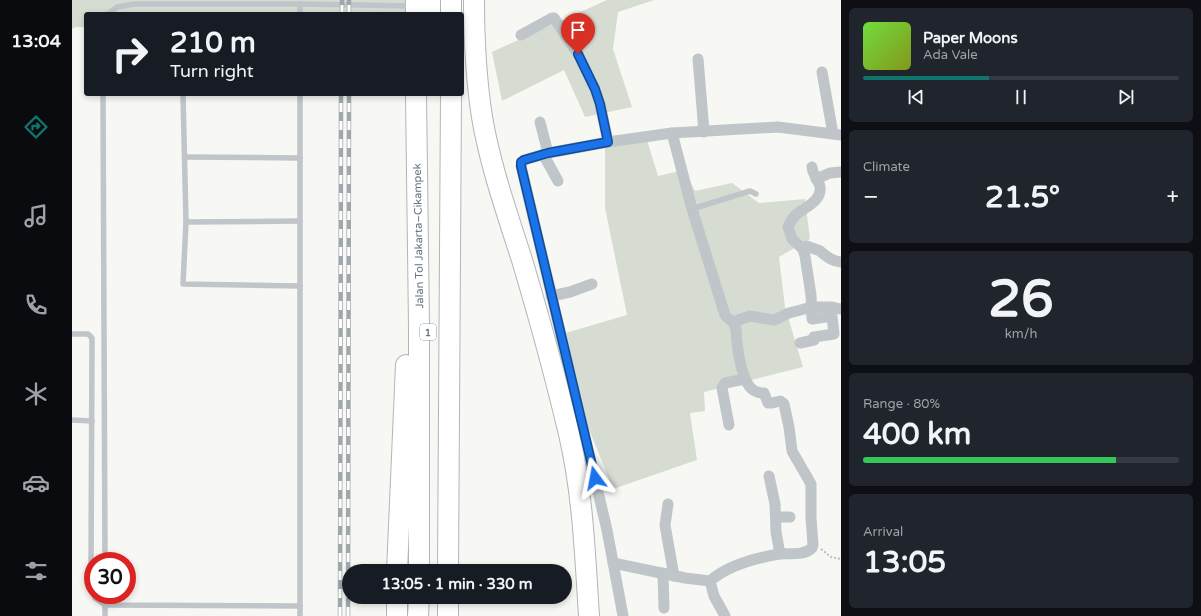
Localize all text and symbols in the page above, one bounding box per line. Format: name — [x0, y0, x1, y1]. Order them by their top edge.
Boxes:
pin — [561, 13, 595, 54]
icon: arrive — [567, 19, 589, 41]
text: 210 m — [170, 26, 256, 60]
icon: right — [104, 28, 156, 80]
text: Paper Moons — [923, 29, 1018, 47]
text: 13:04 — [11, 30, 61, 52]
text: Ada Vale — [923, 47, 978, 63]
text: Turn right — [170, 60, 254, 82]
icon: previous — [905, 86, 927, 108]
icon: pause — [1010, 86, 1032, 108]
icon: next — [1115, 86, 1137, 108]
icon: directions — [22, 113, 50, 141]
text: Climate — [863, 159, 910, 175]
street label: Jalan Tol Jakarta–Cikampek — [411, 163, 426, 309]
text: 21.5° — [985, 179, 1060, 216]
text: − — [863, 184, 879, 210]
text: + — [1167, 184, 1179, 210]
icon: music — [22, 202, 50, 230]
text: 26 — [988, 268, 1054, 331]
icon: phone — [22, 291, 50, 319]
road number: 1 — [420, 324, 436, 340]
text: km/h — [1005, 326, 1037, 342]
icon: climate — [22, 380, 50, 408]
text: Range · 80% — [863, 396, 940, 412]
text: 400 km — [863, 416, 971, 453]
position arrow — [574, 457, 616, 499]
icon: car — [22, 469, 50, 497]
text: Arrival — [863, 524, 903, 540]
text: 13:05 — [863, 544, 946, 581]
speed limit sign: 30 — [84, 552, 136, 604]
icon: filters — [22, 557, 50, 585]
text: 13:05 · 1 min · 330 m — [382, 575, 532, 593]

